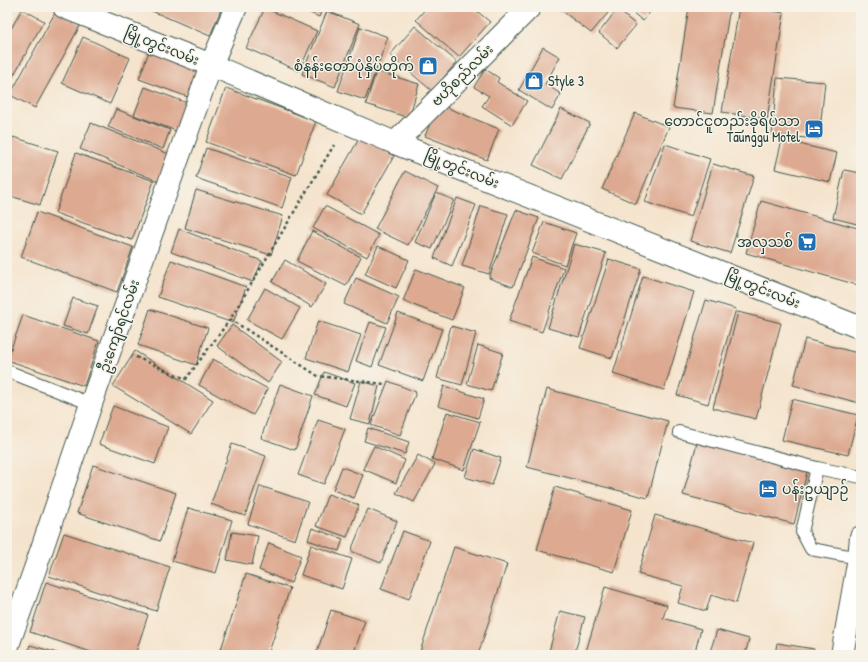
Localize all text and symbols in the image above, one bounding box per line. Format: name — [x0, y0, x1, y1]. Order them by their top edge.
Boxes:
street label: မြို့တွင်းလမ်း — [121, 22, 202, 72]
street label: ဗဟိုစည်လမ်း — [427, 40, 499, 112]
shop icon: စံနန်းတော်ပုံနှိပ်တိုက် — [417, 55, 439, 77]
place label: စံနန်းတော်ပုံနှိပ်တိုက် — [294, 56, 414, 78]
shop icon: Style 3 — [523, 70, 545, 92]
place label: Style 3 — [548, 71, 584, 91]
place label: တောင်ငူတည်းခိုရိပ်သာ Taunggu Motel — [664, 111, 800, 147]
hotel icon: တောင်ငူတည်းခိုရိပ်သာ Taunggu Motel — [803, 118, 825, 140]
street label: မြို့တွင်းလမ်း — [421, 145, 502, 195]
supermarket icon: အလှသစ် — [796, 231, 818, 253]
place label: အလှသစ် — [737, 232, 793, 254]
street label: မြို့တွင်းလမ်း — [722, 265, 803, 315]
street label: ဦးကျော်ရင်လမ်း — [94, 277, 146, 376]
hotel icon: ပန်းဥယျာဉ် — [757, 478, 779, 500]
place label: ပန်းဥယျာဉ် — [782, 479, 849, 501]

